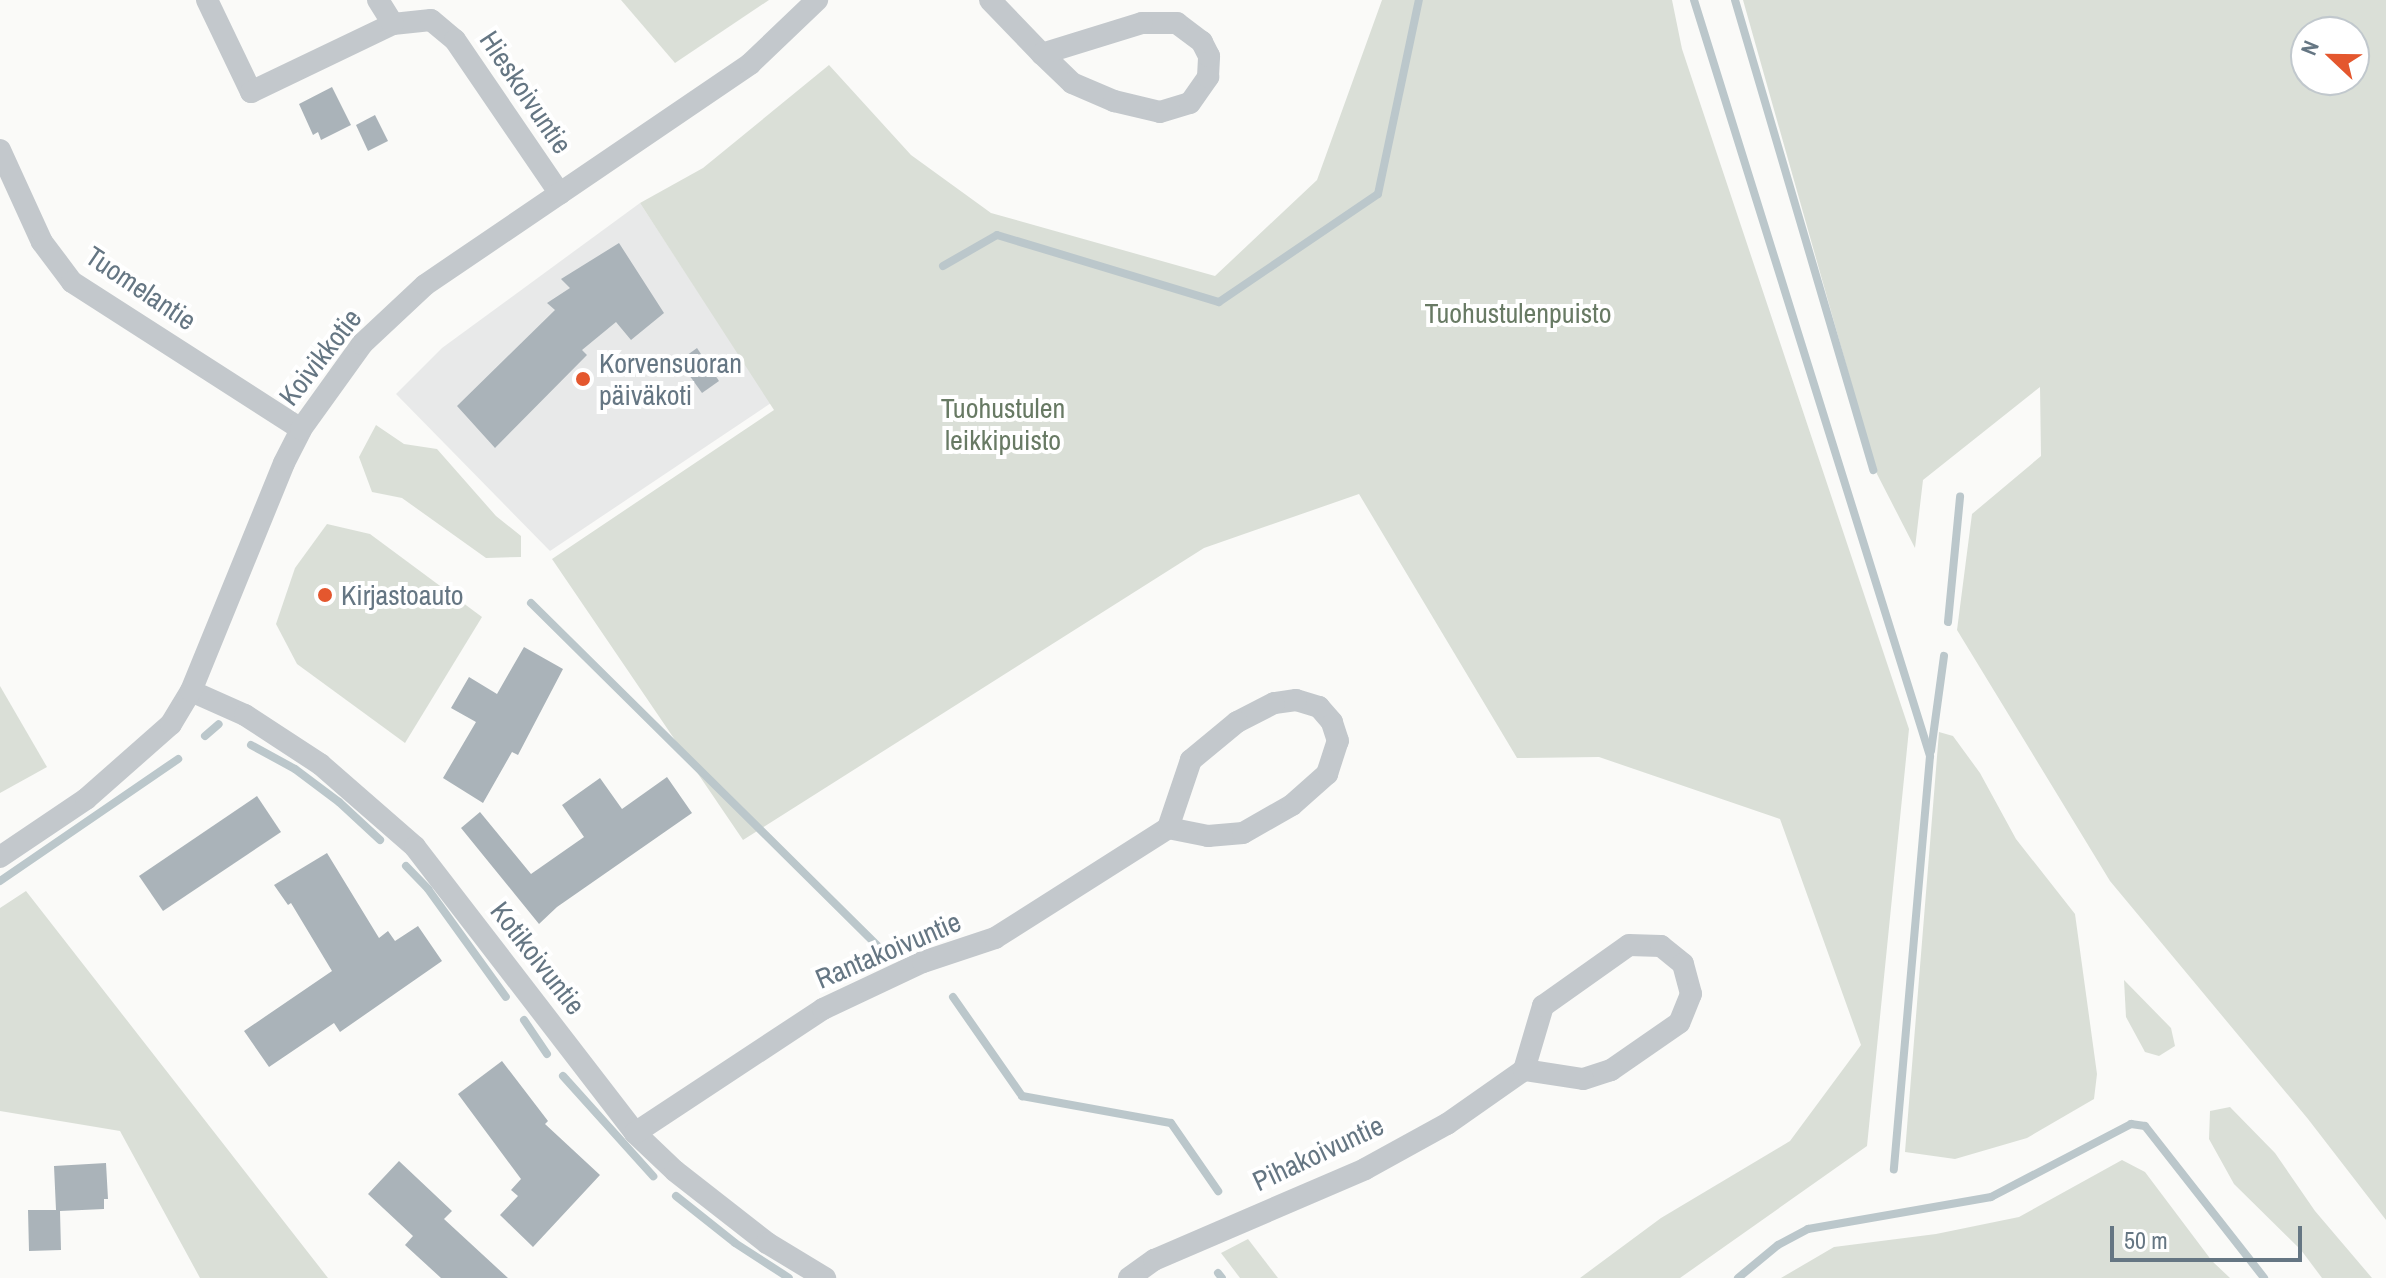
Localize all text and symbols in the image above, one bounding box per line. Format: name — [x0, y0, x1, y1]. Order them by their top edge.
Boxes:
north arrow — [2290, 16, 2370, 96]
street label: Hieskoivuntie — [473, 24, 579, 160]
text: N — [2293, 36, 2326, 59]
street label: Tuomelantie — [80, 239, 202, 337]
park label: Tuohustulenpuisto — [1425, 296, 1611, 330]
street label: Koivikkotie — [272, 302, 368, 412]
place label: Korvensuoran päiväkoti — [599, 346, 742, 412]
marker: Korvensuoran päiväkoti — [574, 370, 592, 388]
park label: Tuohustulen leikkipuisto — [941, 391, 1065, 457]
place label: Kirjastoauto — [341, 578, 464, 612]
marker: Kirjastoauto — [316, 586, 334, 604]
street label: Kotikoivuntie — [484, 895, 592, 1021]
street label: Rantakoivuntie — [810, 904, 966, 996]
street label: Pihakoivuntie — [1247, 1108, 1389, 1198]
scale bar — [2114, 1210, 2306, 1260]
text: 50 m — [2124, 1224, 2168, 1256]

